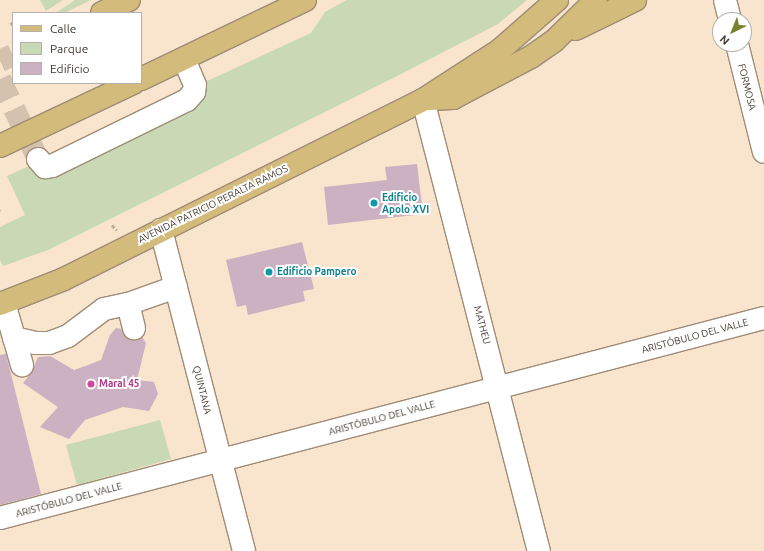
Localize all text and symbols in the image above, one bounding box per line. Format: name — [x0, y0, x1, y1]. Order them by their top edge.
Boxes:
legend — [12, 12, 142, 84]
north arrow — [712, 12, 752, 52]
text: Calle — [50, 22, 76, 35]
text: N — [717, 33, 732, 47]
text: Parque — [50, 42, 88, 55]
text: Edificio — [50, 62, 90, 75]
street label: FORMOSA — [735, 63, 759, 111]
street label: AVENIDA PATRICIO PERALTA RAMOS — [136, 162, 290, 246]
place label: Edificio Apolo XVI — [382, 191, 429, 214]
marker: Edificio Apolo XVI — [369, 198, 379, 208]
place label: Edificio Pampero — [277, 266, 357, 278]
marker: Edificio Pampero — [264, 267, 274, 277]
street label: MATHEU — [471, 304, 493, 346]
street label: ARISTÓBULO DEL VALLE — [640, 316, 750, 356]
street label: QUINTANA — [190, 365, 214, 415]
place label: Maral 45 — [99, 378, 139, 390]
marker: Maral 45 — [86, 379, 96, 389]
street label: ARISTÓBULO DEL VALLE — [327, 398, 437, 438]
street label: ARISTÓBULO DEL VALLE — [14, 480, 124, 520]

